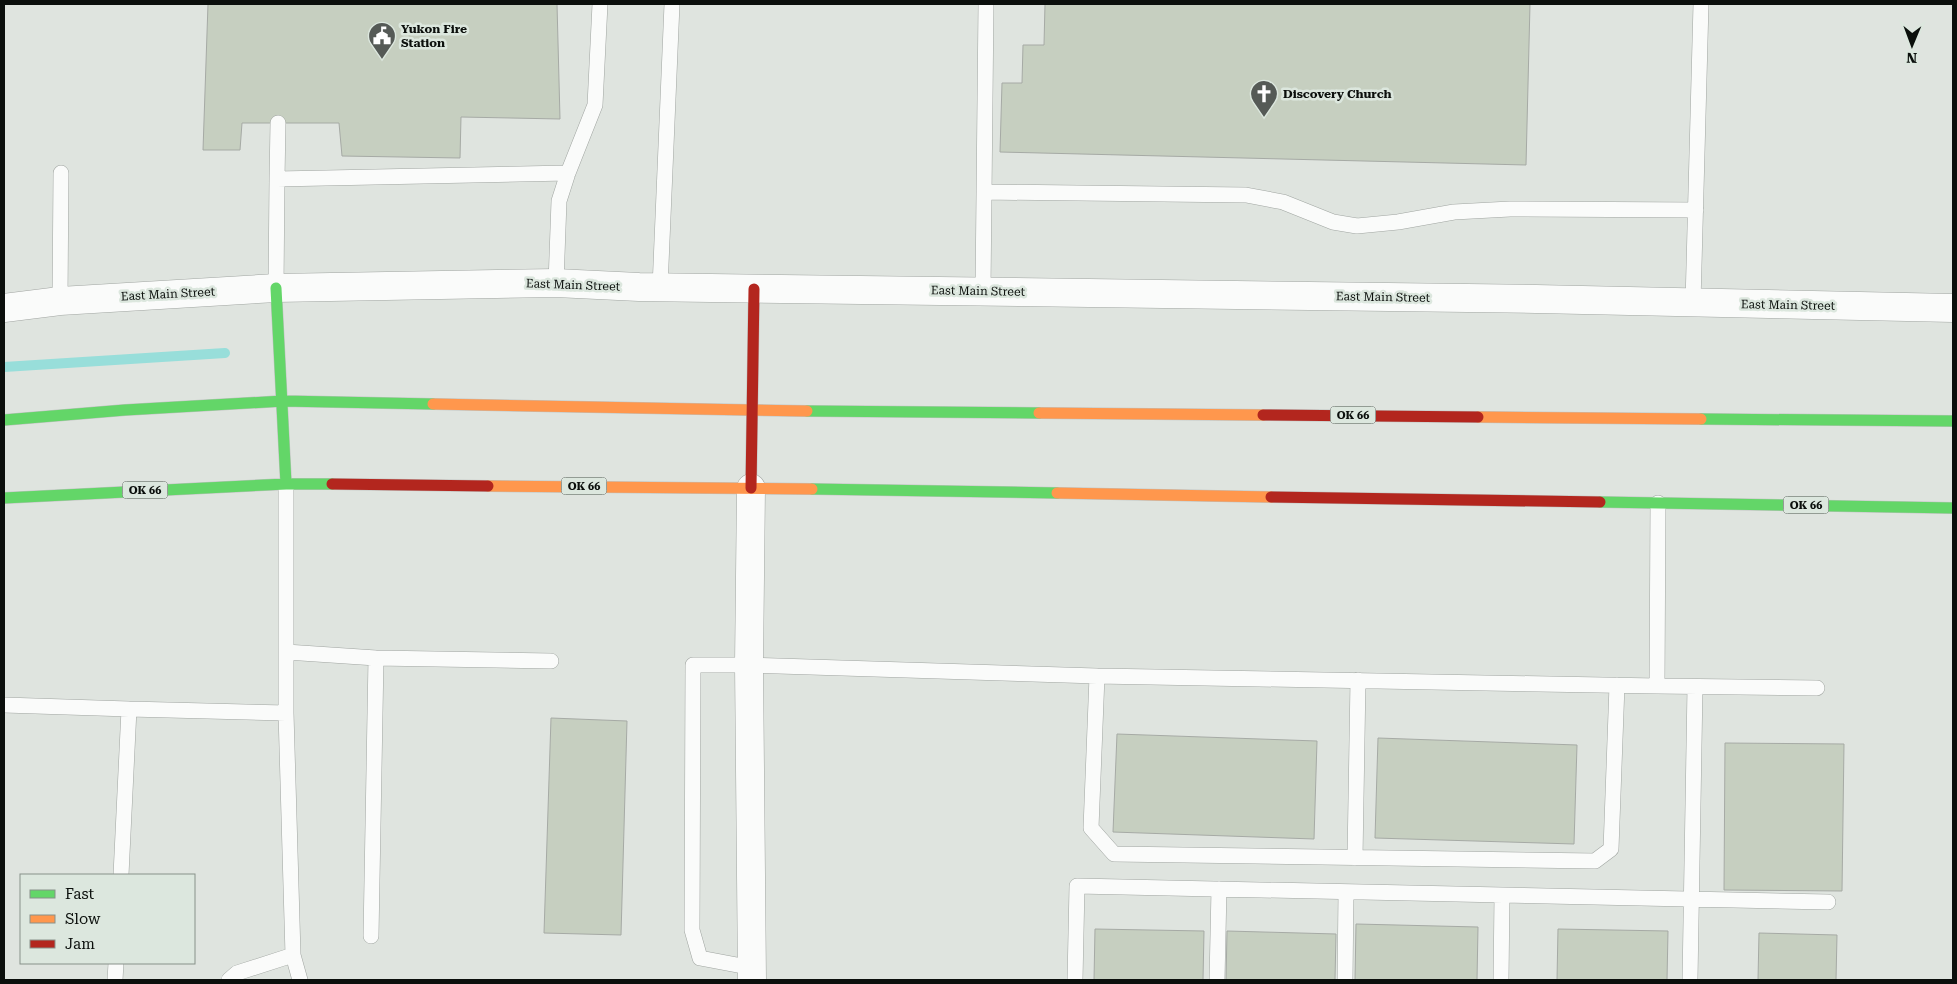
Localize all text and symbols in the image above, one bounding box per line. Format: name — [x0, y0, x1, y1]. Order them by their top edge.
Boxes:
north arrow — [1887, 20, 1937, 70]
public building icon: Yukon Fire Station — [367, 21, 397, 60]
place label: Yukon Fire Station — [401, 22, 467, 50]
text: N — [1906, 50, 1917, 66]
church icon: Discovery Church — [1249, 79, 1279, 118]
place label: Discovery Church — [1283, 87, 1392, 101]
street label: East Main Street — [526, 276, 621, 294]
street label: East Main Street — [931, 283, 1026, 299]
street label: East Main Street — [121, 285, 216, 303]
street label: East Main Street — [1336, 289, 1431, 305]
street label: East Main Street — [1741, 297, 1836, 313]
road number: OK 66 — [1330, 406, 1376, 424]
road number: OK 66 — [562, 478, 606, 494]
road number: OK 66 — [122, 482, 168, 498]
road number: OK 66 — [1784, 496, 1828, 514]
legend — [20, 874, 195, 964]
text: Fast — [65, 885, 95, 903]
text: Slow — [65, 910, 101, 928]
text: Jam — [65, 935, 95, 953]

